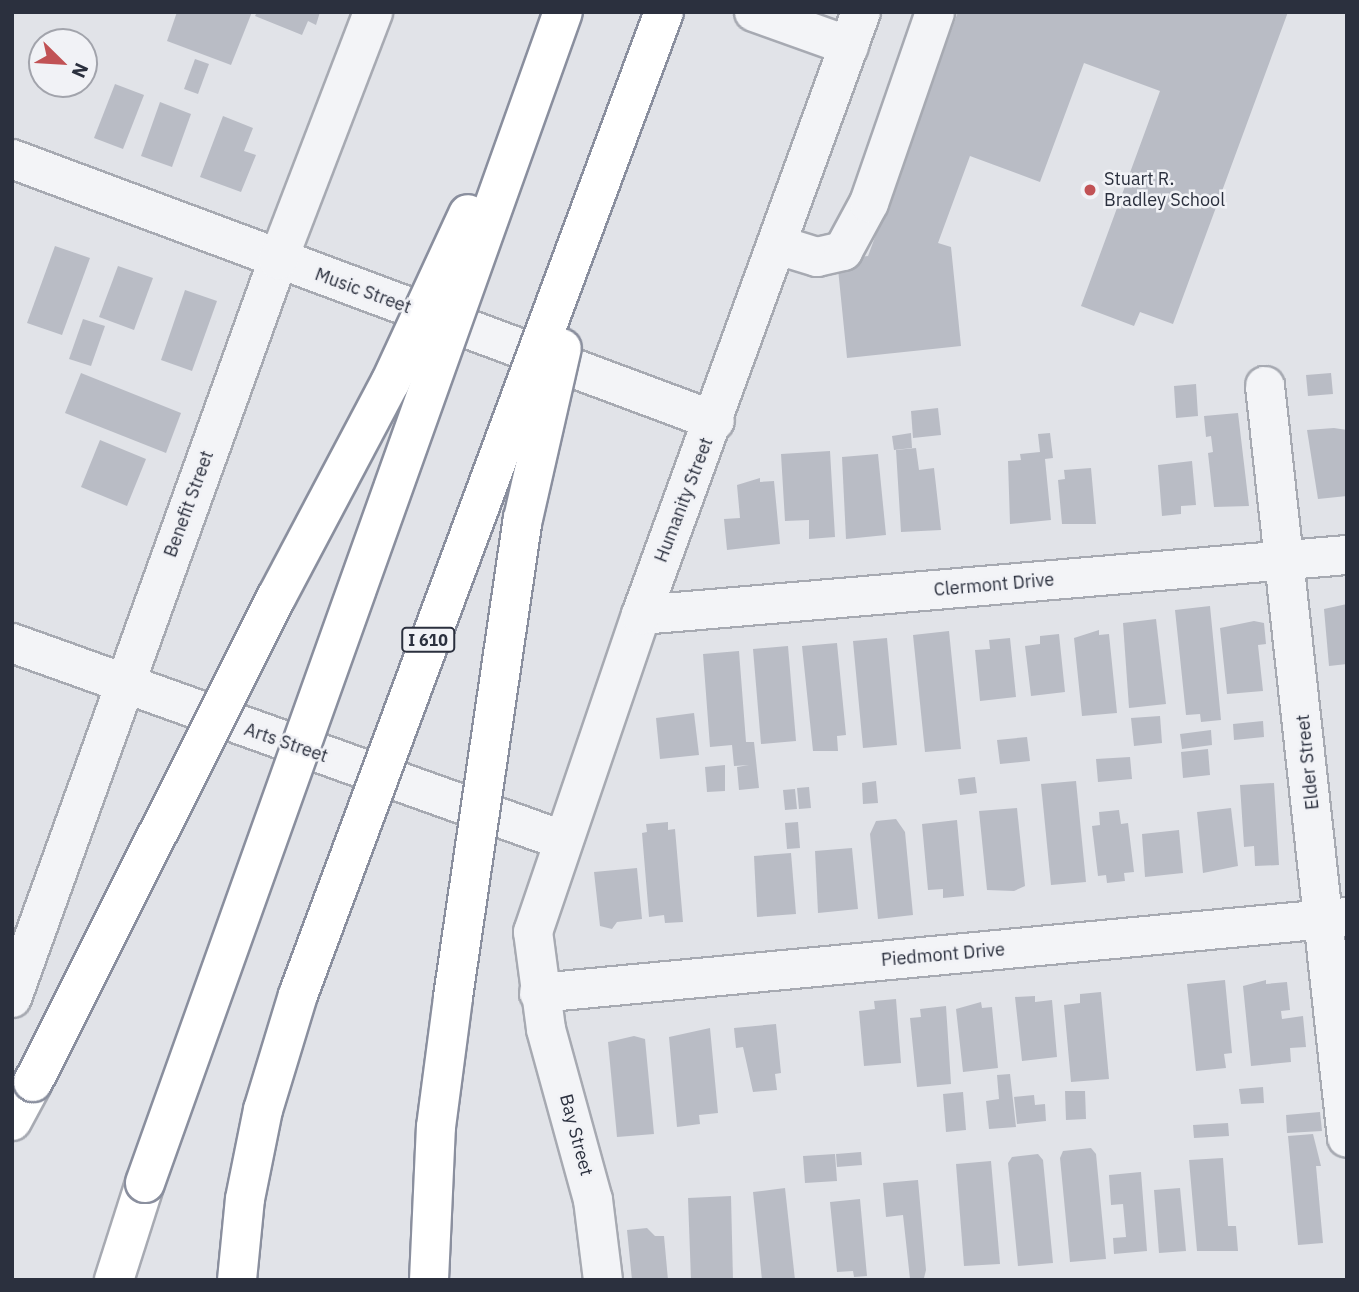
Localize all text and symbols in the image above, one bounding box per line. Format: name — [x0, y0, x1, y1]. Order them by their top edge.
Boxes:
north arrow — [28, 28, 98, 98]
text: N — [67, 60, 94, 82]
place label: Stuart R. Bradley School — [1104, 169, 1225, 212]
marker: Stuart R. Bradley School — [1082, 182, 1098, 198]
street label: Music Street — [312, 264, 414, 318]
street label: Humanity Street — [650, 435, 718, 565]
street label: Benefit Street — [160, 448, 218, 560]
street label: Clermont Drive — [933, 569, 1055, 601]
road number: I 610 — [400, 628, 456, 652]
street label: Elder Street — [1292, 713, 1324, 811]
street label: Arts Street — [241, 719, 331, 767]
street label: Piedmont Drive — [880, 939, 1006, 971]
street label: Bay Street — [555, 1092, 597, 1178]

